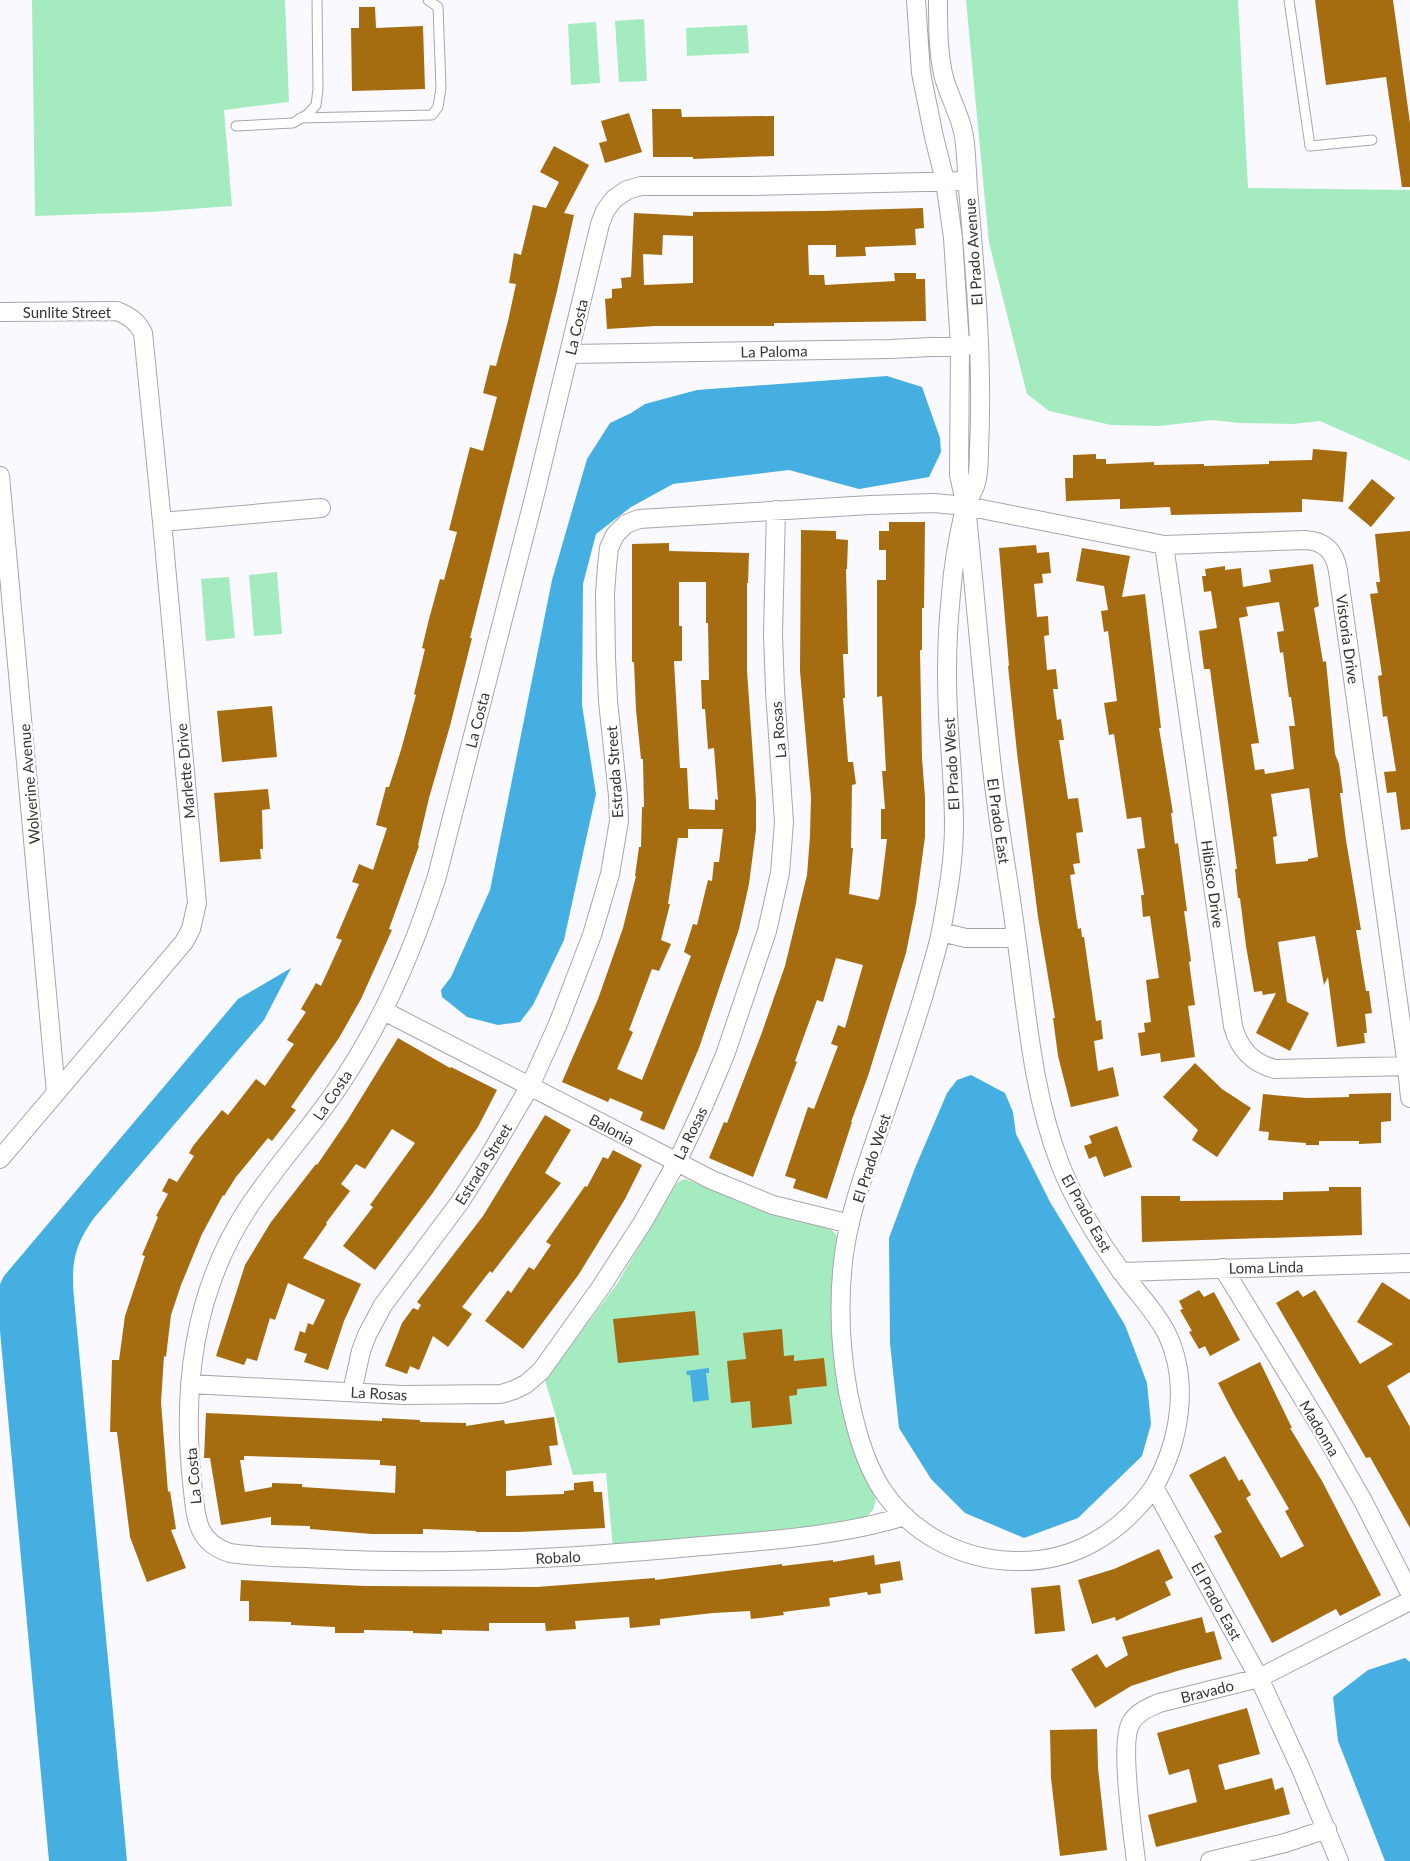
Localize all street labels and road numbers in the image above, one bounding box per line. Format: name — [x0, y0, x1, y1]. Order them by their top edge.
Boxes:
street label: El Prado Avenue — [960, 198, 986, 306]
street label: La Costa — [561, 297, 591, 357]
street label: Sunlite Street — [23, 303, 112, 321]
street label: La Paloma — [740, 341, 808, 361]
street label: Vistoria Drive — [1333, 593, 1363, 685]
street label: La Costa — [461, 690, 493, 750]
street label: La Rosas — [767, 701, 789, 759]
street label: El Prado West — [940, 717, 962, 811]
street label: Marlette Drive — [172, 722, 198, 819]
street label: Wolverine Avenue — [15, 723, 43, 845]
street label: Estrada Street — [602, 725, 626, 819]
street label: El Prado East — [984, 777, 1014, 866]
street label: Hibisco Drive — [1198, 839, 1228, 929]
street label: La Costa — [309, 1066, 355, 1124]
street label: La Rosas — [669, 1104, 711, 1162]
street label: Balonia — [586, 1110, 638, 1148]
street label: El Prado West — [848, 1111, 894, 1205]
street label: Estrada Street — [451, 1120, 515, 1208]
street label: El Prado East — [1058, 1171, 1116, 1256]
street label: Loma Linda — [1228, 1257, 1304, 1277]
street label: La Rosas — [350, 1383, 408, 1403]
street label: Madonna — [1296, 1397, 1344, 1459]
street label: La Costa — [182, 1447, 204, 1505]
street label: Robalo — [535, 1547, 581, 1567]
street label: El Prado East — [1188, 1559, 1246, 1644]
street label: Bravado — [1179, 1676, 1235, 1706]

